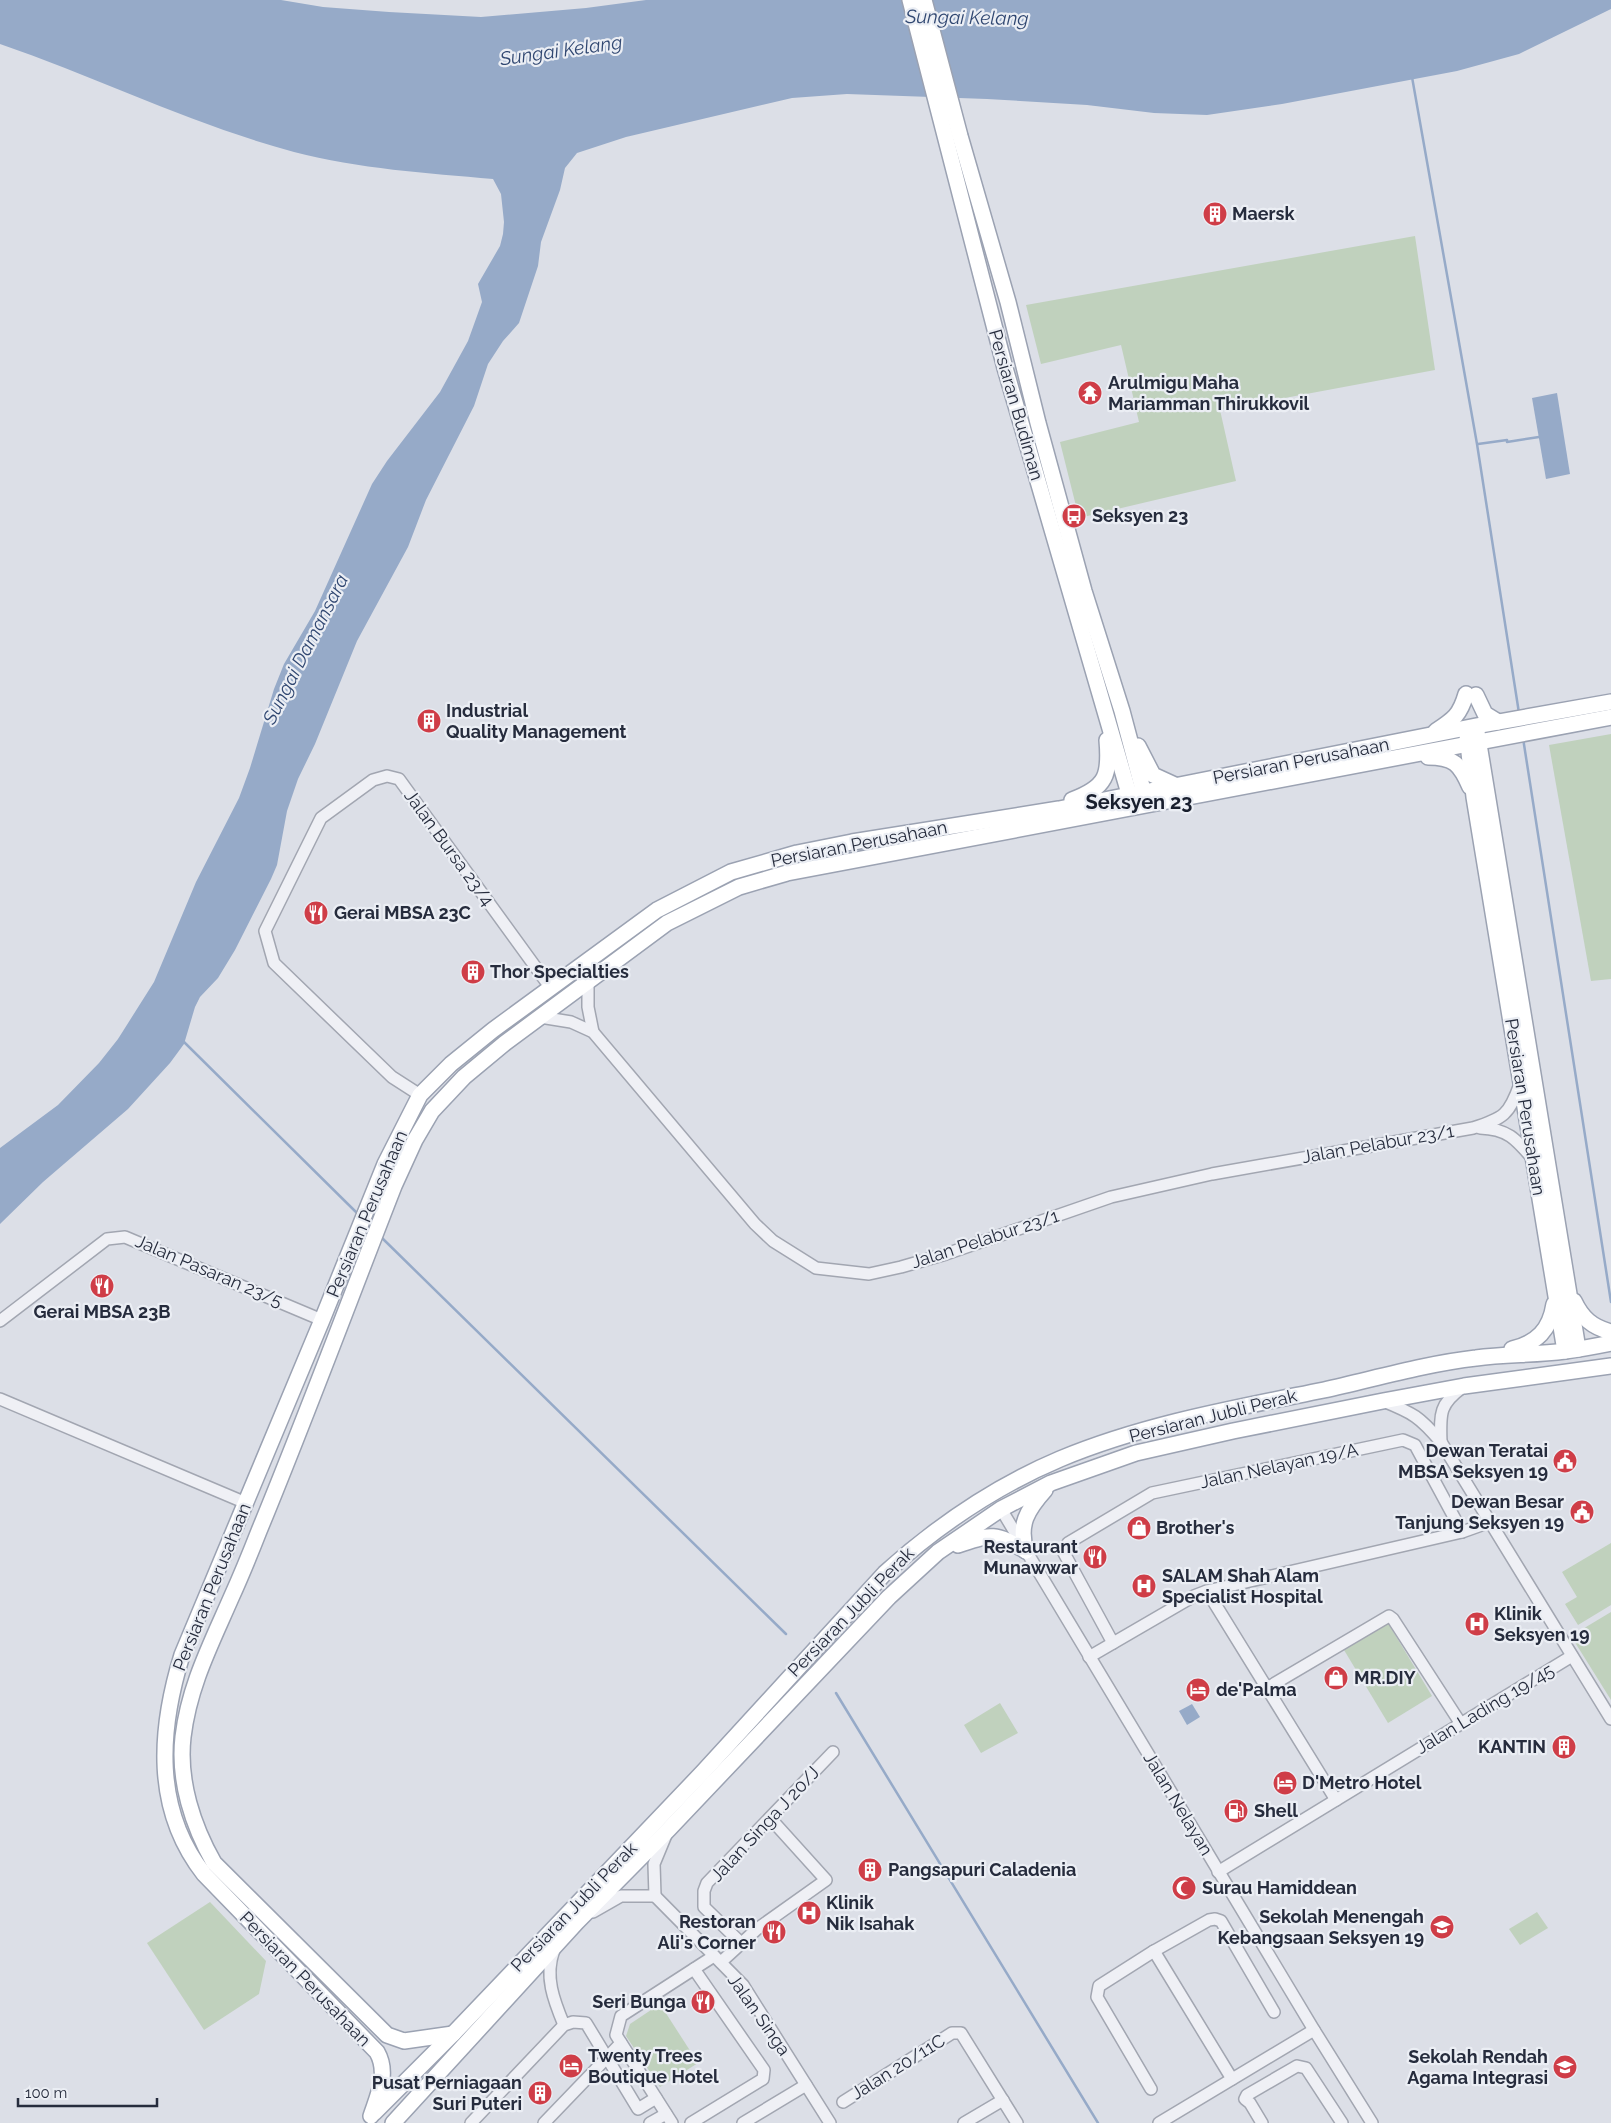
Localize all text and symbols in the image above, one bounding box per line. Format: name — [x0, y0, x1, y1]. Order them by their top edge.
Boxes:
water label: Sungai Kelang — [904, 5, 1029, 29]
water label: Sungai Kelang — [497, 31, 624, 70]
building icon: Maersk — [1202, 201, 1228, 227]
place label: Maersk — [1232, 203, 1295, 224]
street label: Persiaran Budiman — [985, 327, 1048, 483]
place label: Arulmigu Maha Mariamman Thirukkovil — [1108, 372, 1310, 414]
temple icon: Arulmigu Maha Mariamman Thirukkovil — [1077, 380, 1103, 406]
bus stop icon: Seksyen 23 — [1061, 503, 1087, 529]
place label: Seksyen 23 — [1092, 505, 1188, 526]
water label: Sungai Damansara — [257, 571, 352, 728]
place label: Industrial Quality Management — [446, 700, 627, 742]
building icon: Industrial Quality Management — [416, 708, 442, 734]
street label: Persiaran Perusahaan — [1211, 733, 1391, 788]
street label: Jalan Bursa 23/4 — [400, 786, 499, 910]
district label: Seksyen 23 — [1086, 790, 1192, 814]
street label: Persiaran Perusahaan — [769, 816, 949, 871]
restaurant icon: Gerai MBSA 23C — [303, 900, 329, 926]
place label: Gerai MBSA 23C — [334, 902, 471, 923]
building icon: Thor Specialties — [460, 959, 486, 985]
place label: Thor Specialties — [490, 961, 629, 982]
street label: Persiaran Perusahaan — [1501, 1017, 1550, 1197]
street label: Jalan Pelabur 23/1 — [1300, 1120, 1456, 1167]
street label: Persiaran Perusahaan — [322, 1127, 411, 1300]
street label: Jalan Pelabur 23/1 — [908, 1205, 1062, 1272]
street label: Jalan Pasaran 23/5 — [133, 1230, 286, 1311]
restaurant icon: Gerai MBSA 23B — [89, 1273, 115, 1299]
place label: Gerai MBSA 23B — [34, 1301, 170, 1322]
street label: Persiaran Jubli Perak — [1127, 1384, 1299, 1447]
street label: Jalan Nelayan 19/A — [1198, 1438, 1360, 1493]
place label: Dewan Teratai MBSA Seksyen 19 — [1398, 1440, 1548, 1482]
public building icon: Dewan Teratai MBSA Seksyen 19 — [1552, 1448, 1578, 1474]
place label: Dewan Besar Tanjung Seksyen 19 — [1395, 1491, 1564, 1533]
public building icon: Dewan Besar Tanjung Seksyen 19 — [1569, 1499, 1595, 1525]
street label: Persiaran Perusahaan — [168, 1500, 255, 1674]
shop icon: Brother's — [1126, 1515, 1152, 1541]
place label: Brother's — [1156, 1517, 1234, 1538]
place label: Restaurant Munawwar — [983, 1536, 1078, 1578]
street label: Persiaran Jubli Perak — [783, 1542, 918, 1681]
restaurant icon: Restaurant Munawwar — [1082, 1544, 1108, 1570]
place label: SALAM Shah Alam Specialist Hospital — [1162, 1565, 1323, 1607]
hospital icon: SALAM Shah Alam Specialist Hospital — [1131, 1573, 1157, 1599]
place label: Klinik Seksyen 19 — [1494, 1603, 1590, 1645]
hospital icon: Klinik Seksyen 19 — [1464, 1611, 1490, 1637]
street label: Jalan Lading 19/45 — [1412, 1659, 1558, 1758]
shop icon: MR.DIY — [1323, 1665, 1349, 1691]
place label: MR.DIY — [1354, 1667, 1416, 1688]
hotel icon: de'Palma — [1185, 1677, 1211, 1703]
place label: de'Palma — [1216, 1679, 1297, 1700]
building icon: KANTIN — [1551, 1734, 1577, 1760]
place label: KANTIN — [1478, 1736, 1546, 1757]
street label: Jalan Nelayan — [1139, 1748, 1217, 1859]
street label: Jalan Singa J 20/J — [706, 1762, 823, 1886]
hotel icon: D'Metro Hotel — [1272, 1770, 1298, 1796]
place label: D'Metro Hotel — [1302, 1772, 1422, 1793]
fuel station icon: Shell — [1223, 1798, 1249, 1824]
place label: Shell — [1254, 1800, 1298, 1821]
street label: Persiaran Jubli Perak — [506, 1837, 641, 1976]
building icon: Pangsapuri Caladenia — [857, 1857, 883, 1883]
place label: Pangsapuri Caladenia — [888, 1859, 1076, 1880]
mosque icon: Surau Hamiddean — [1171, 1875, 1197, 1901]
place label: Surau Hamiddean — [1202, 1877, 1357, 1898]
place label: Klinik Nik Isahak — [826, 1892, 915, 1934]
hospital icon: Klinik Nik Isahak — [796, 1900, 822, 1926]
place label: Sekolah Menengah Kebangsaan Seksyen 19 — [1218, 1906, 1424, 1948]
street label: Persiaran Perusahaan — [236, 1907, 375, 2050]
place label: Restoran Ali's Corner — [658, 1911, 756, 1953]
school or university icon: Sekolah Menengah Kebangsaan Seksyen 19 — [1429, 1914, 1455, 1940]
restaurant icon: Restoran Ali's Corner — [761, 1919, 787, 1945]
street label: Jalan Singa — [724, 1970, 795, 2059]
restaurant icon: Seri Bunga — [690, 1989, 716, 2015]
place label: Seri Bunga — [592, 1991, 686, 2012]
street label: Jalan 20/11C — [847, 2029, 949, 2104]
place label: Twenty Trees Boutique Hotel — [588, 2045, 719, 2087]
place label: Sekolah Rendah Agama Integrasi — [1407, 2046, 1548, 2088]
hotel icon: Twenty Trees Boutique Hotel — [558, 2053, 584, 2079]
school or university icon: Sekolah Rendah Agama Integrasi — [1552, 2054, 1578, 2080]
place label: Pusat Perniagaan Suri Puteri — [372, 2072, 522, 2114]
scale bar — [18, 2076, 156, 2108]
building icon: Pusat Perniagaan Suri Puteri — [527, 2080, 553, 2106]
text: 100 m — [25, 2084, 67, 2102]

